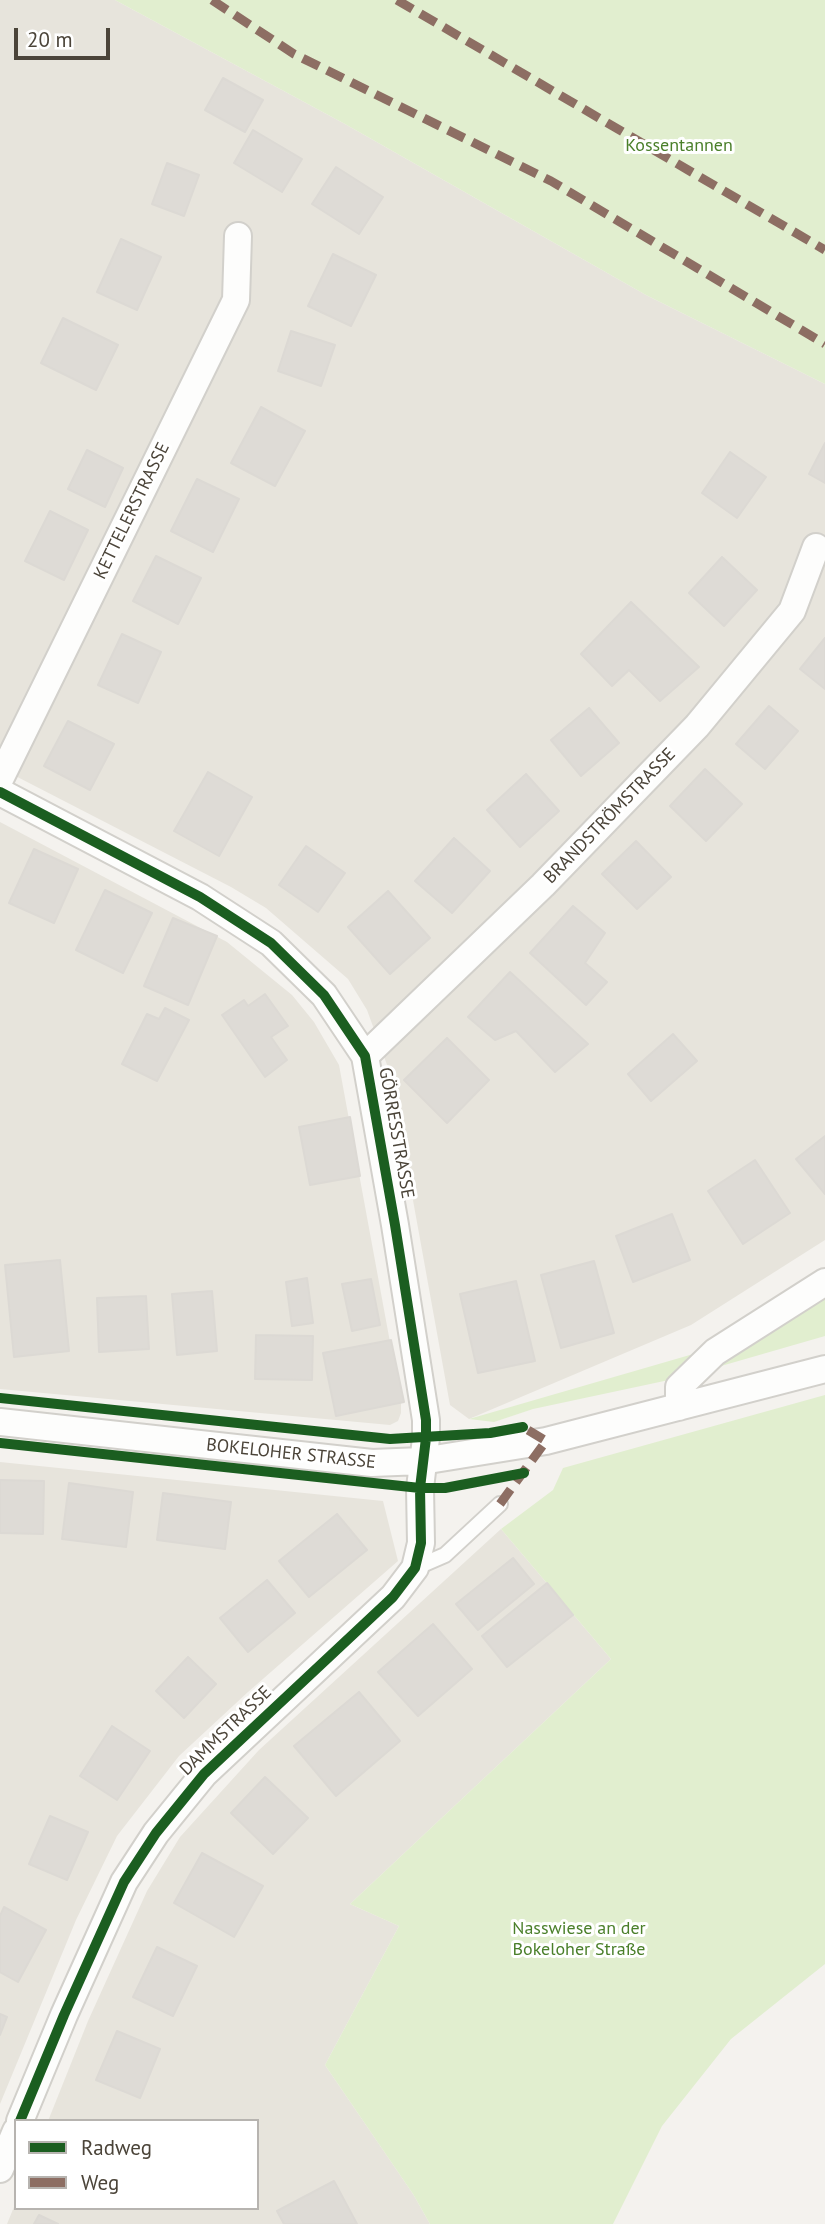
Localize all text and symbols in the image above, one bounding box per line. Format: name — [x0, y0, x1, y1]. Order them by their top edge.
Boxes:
scale bar — [18, 14, 114, 58]
text: 20 m — [27, 26, 73, 53]
park label: Kossentannen — [625, 135, 733, 157]
street label: KETTELERSTRASSE — [90, 439, 174, 583]
street label: BRANDSTRÖMSTRASSE — [540, 744, 680, 888]
street label: GÖRRESSTRASSE — [374, 1066, 418, 1200]
street label: BOKELOHER STRASSE — [205, 1434, 377, 1474]
street label: DAMMSTRASSE — [176, 1682, 276, 1780]
park label: Nasswiese an der Bokeloher Straße — [512, 1918, 646, 1960]
legend — [14, 2119, 259, 2210]
text: Radweg — [81, 2134, 152, 2161]
text: Weg — [81, 2169, 119, 2196]

